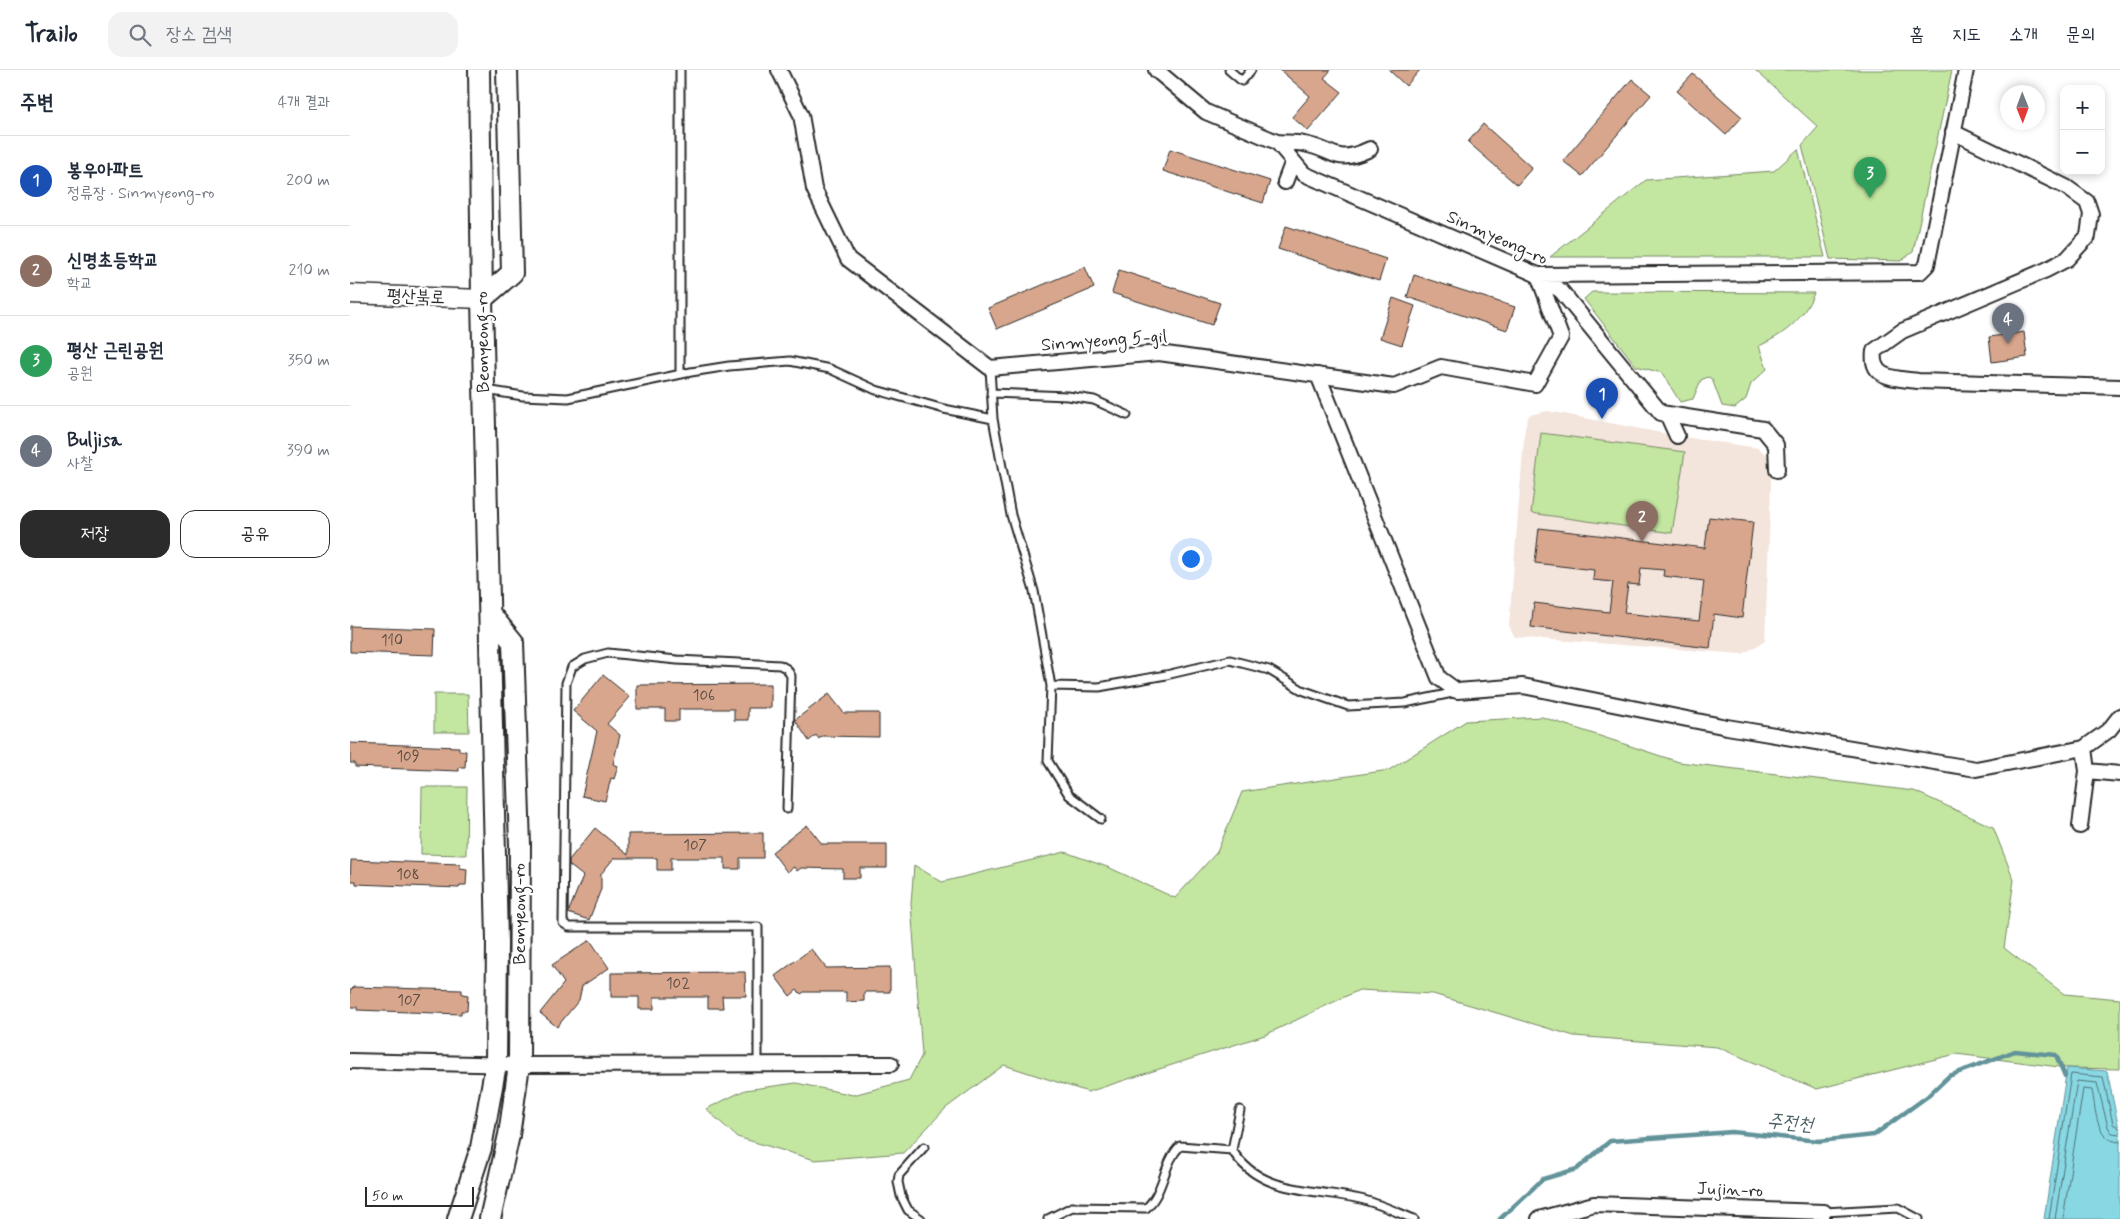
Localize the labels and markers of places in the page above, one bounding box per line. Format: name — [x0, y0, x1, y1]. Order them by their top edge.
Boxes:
pin: 3 — [1854, 157, 1886, 198]
pin: 4 — [1992, 303, 2024, 344]
pin: 1 — [1586, 378, 1618, 419]
pin: 2 — [1626, 501, 1658, 542]

